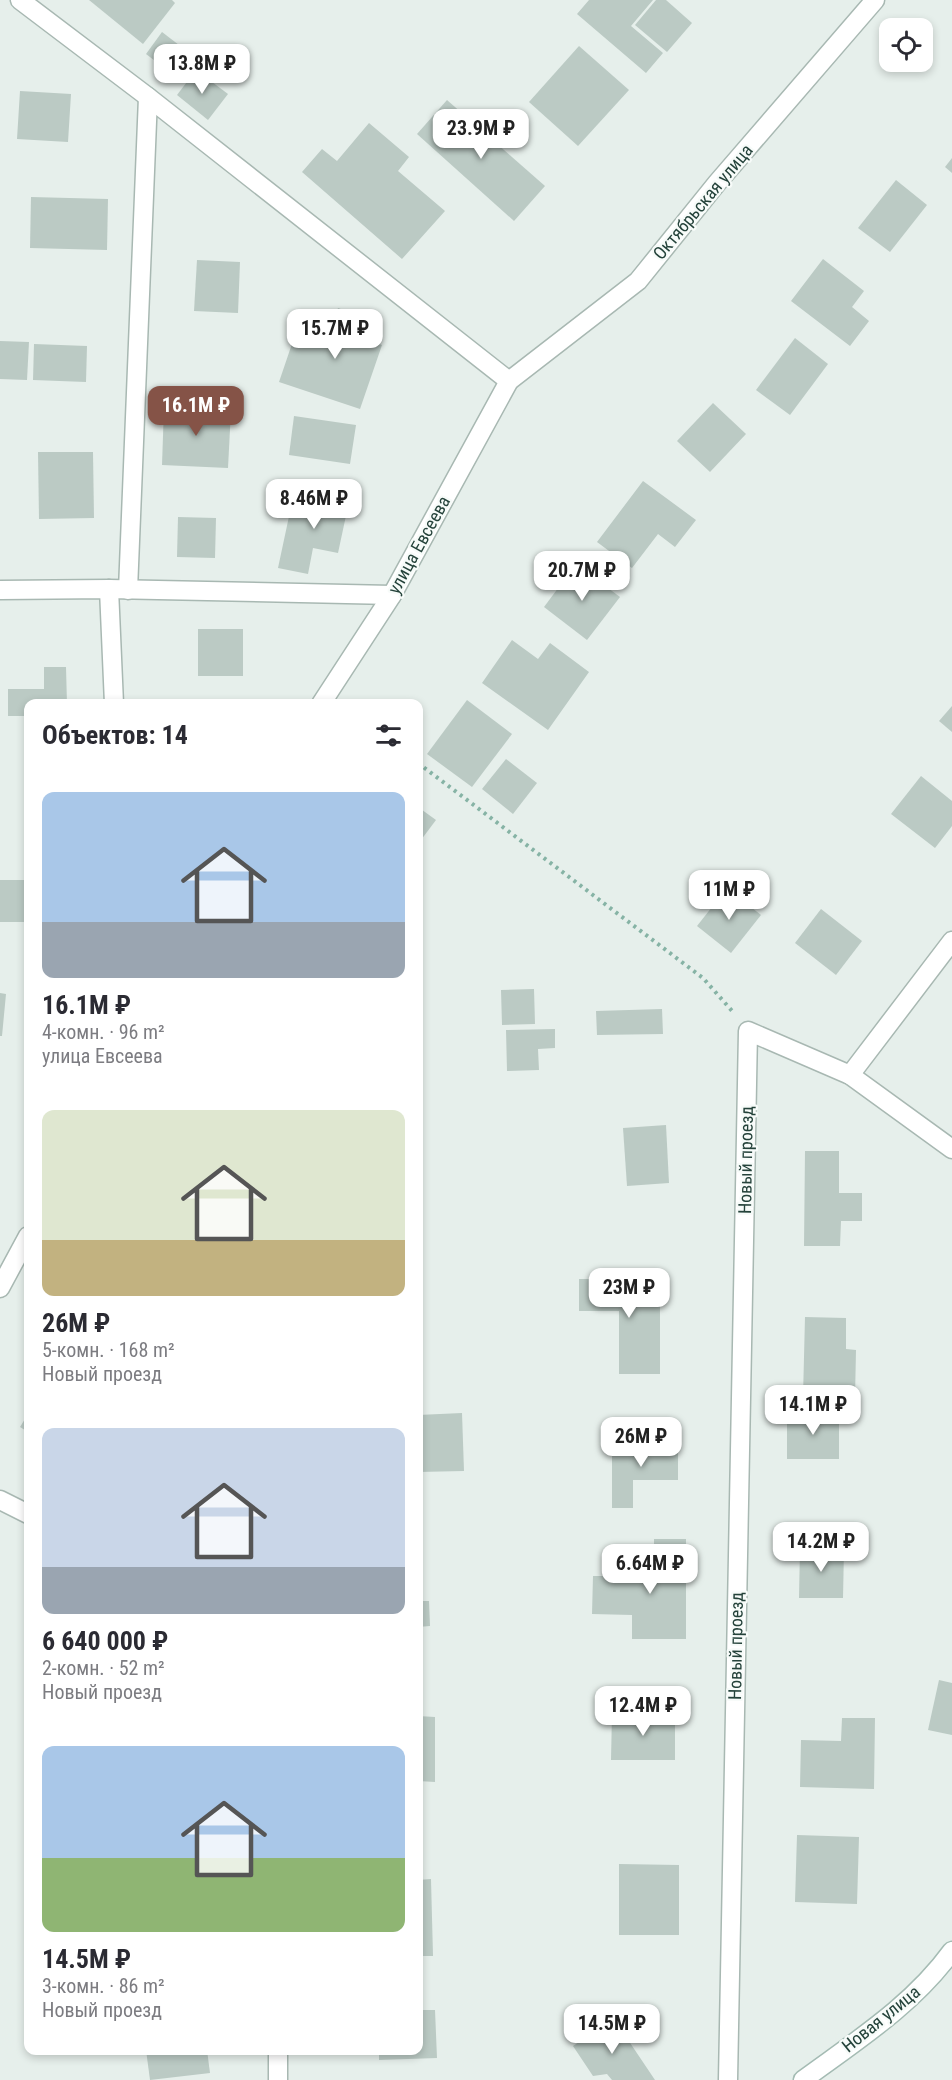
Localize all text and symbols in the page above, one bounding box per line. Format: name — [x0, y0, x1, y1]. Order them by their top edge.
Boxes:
map controls — [879, 18, 933, 72]
button: locate — [879, 18, 933, 72]
pin: 13.8M ₽ — [147, 44, 257, 95]
text: 13.8M ₽ — [168, 51, 236, 75]
pin: 23.9M ₽ — [426, 109, 536, 160]
text: 23.9M ₽ — [447, 116, 515, 140]
street label: Октябрьская улица — [648, 140, 757, 264]
pin: 15.7M ₽ — [280, 309, 390, 360]
text: 15.7M ₽ — [301, 316, 369, 340]
pin: 16.1M ₽ — [141, 386, 251, 437]
text: 16.1M ₽ — [162, 393, 230, 417]
pin: 8.46M ₽ — [259, 479, 369, 530]
text: 8.46M ₽ — [280, 486, 348, 510]
street label: улица Евсеева — [383, 492, 454, 597]
pin: 20.7M ₽ — [527, 551, 637, 602]
text: 20.7M ₽ — [548, 558, 616, 582]
icon: filters — [372, 719, 405, 752]
text: Объектов: 14 — [42, 720, 188, 750]
icon: home — [170, 831, 278, 939]
pin: 11M ₽ — [687, 870, 771, 921]
text: 11M ₽ — [703, 877, 755, 901]
text: 16.1M ₽ — [42, 990, 131, 1020]
text: 4-комн. · 96 m² — [42, 1020, 165, 1044]
text: улица Евсеева — [42, 1044, 163, 1068]
street label: Новый проезд — [734, 1105, 757, 1214]
icon: home — [170, 1149, 278, 1257]
pin: 23M ₽ — [587, 1268, 671, 1319]
text: 23M ₽ — [603, 1275, 655, 1299]
text: 26M ₽ — [42, 1308, 110, 1338]
text: 5-комн. · 168 m² — [42, 1338, 175, 1362]
text: Новый проезд — [42, 1362, 162, 1386]
pin: 14.1M ₽ — [758, 1385, 868, 1436]
text: 14.1M ₽ — [779, 1392, 847, 1416]
pin: 26M ₽ — [599, 1417, 683, 1468]
text: 26M ₽ — [615, 1424, 667, 1448]
icon: home — [170, 1467, 278, 1575]
pin: 14.2M ₽ — [766, 1522, 876, 1573]
text: 14.2M ₽ — [787, 1529, 855, 1553]
pin: 6.64M ₽ — [595, 1544, 705, 1595]
text: 6.64M ₽ — [616, 1551, 684, 1575]
street label: Новый проезд — [724, 1591, 747, 1700]
text: 6 640 000 ₽ — [42, 1626, 168, 1656]
text: 2-комн. · 52 m² — [42, 1656, 165, 1680]
text: Новый проезд — [42, 1680, 162, 1704]
pin: 12.4M ₽ — [588, 1686, 698, 1737]
text: 12.4M ₽ — [609, 1693, 677, 1717]
icon: home — [170, 1785, 278, 1893]
text: 14.5M ₽ — [42, 1944, 131, 1974]
text: 3-комн. · 86 m² — [42, 1974, 165, 1998]
street label: Новая улица — [837, 1981, 924, 2056]
text: Новый проезд — [42, 1998, 162, 2022]
pin: 14.5M ₽ — [557, 2004, 667, 2055]
text: 14.5M ₽ — [578, 2011, 646, 2035]

